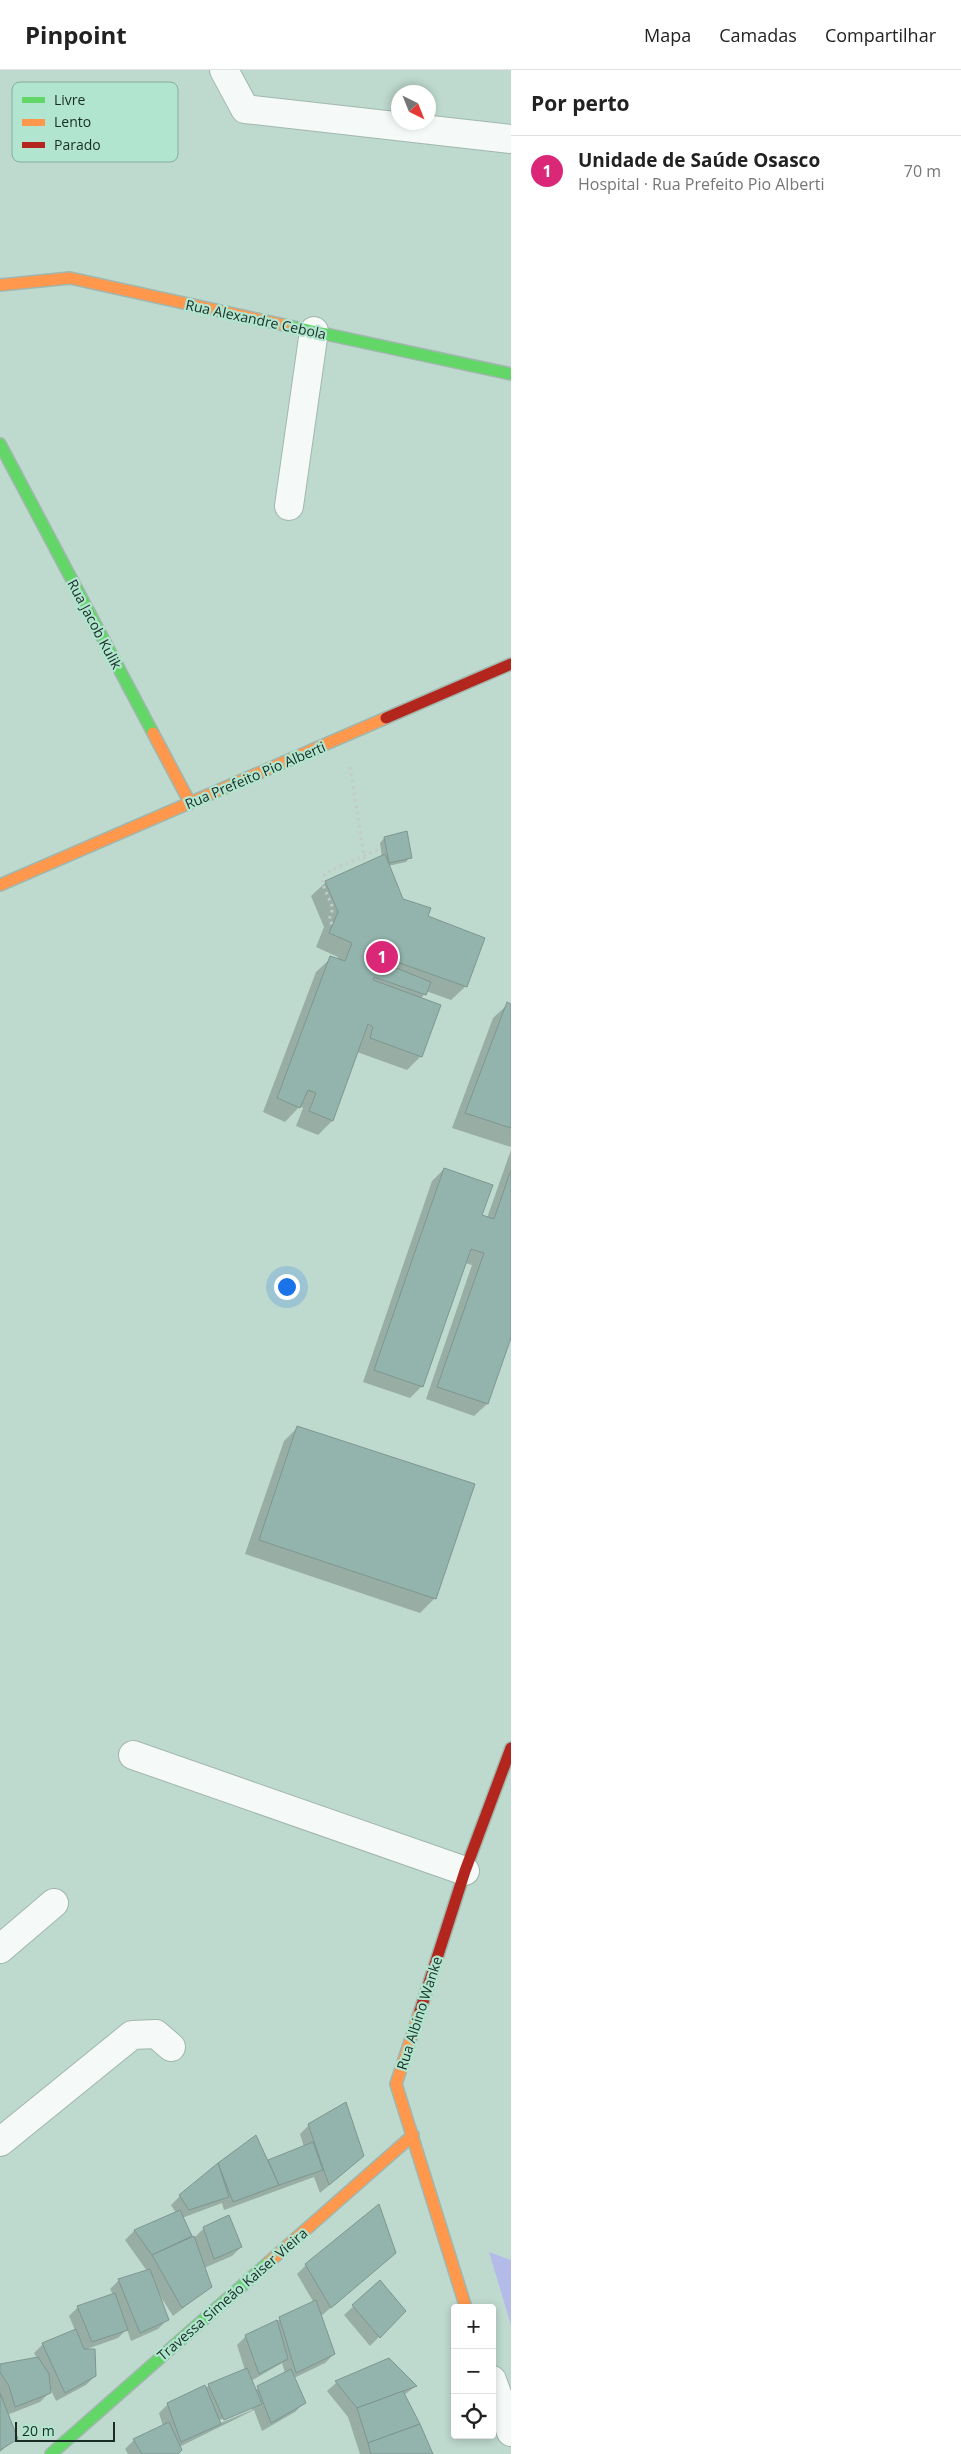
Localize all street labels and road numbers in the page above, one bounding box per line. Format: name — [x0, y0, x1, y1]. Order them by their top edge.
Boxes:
street label: Rua Alexandre Cebola — [184, 295, 328, 343]
street label: Rua Jacob Kulik — [63, 576, 127, 673]
street label: Rua Prefeito Pio Alberti — [182, 737, 328, 813]
street label: Rua Albino Wanke — [392, 1954, 446, 2072]
street label: Travessa Simeão Kaiser Vieira — [153, 2223, 311, 2365]

